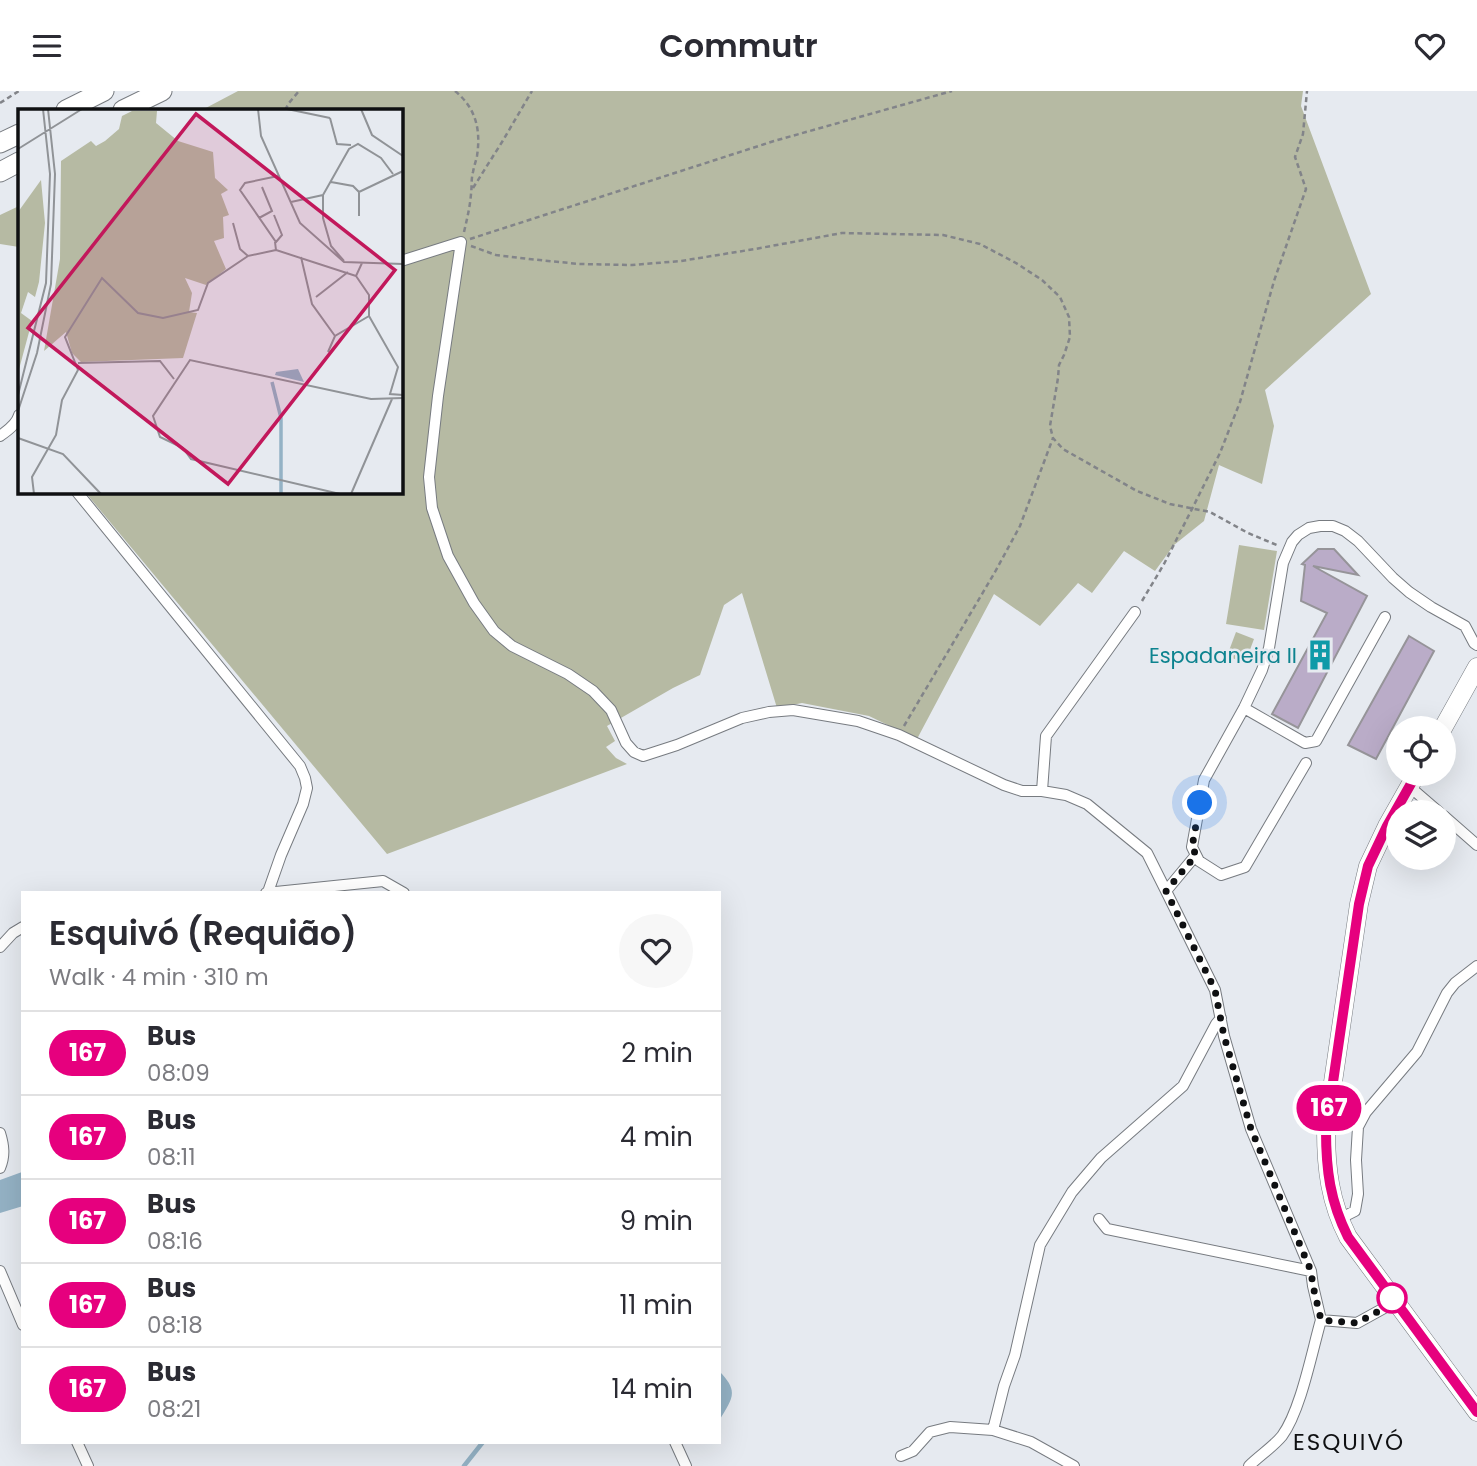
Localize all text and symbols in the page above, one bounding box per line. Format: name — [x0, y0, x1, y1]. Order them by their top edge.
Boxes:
text: Commutr — [659, 23, 818, 68]
icon: menu — [28, 27, 66, 65]
icon: heart — [1411, 27, 1449, 65]
inset map — [18, 109, 402, 493]
building icon: Espadaneira II — [1303, 638, 1337, 672]
place label: Espadaneira II — [1149, 641, 1297, 670]
map controls — [1386, 716, 1456, 870]
button: locate — [1386, 716, 1456, 786]
your location — [1182, 785, 1217, 820]
button: layers — [1386, 800, 1456, 870]
text: Esquivó (Requião) — [49, 910, 357, 957]
button: heart — [619, 914, 693, 988]
text: Walk · 4 min · 310 m — [49, 961, 269, 993]
text: Bus — [147, 1018, 196, 1054]
text: 2 min — [621, 1035, 693, 1071]
text: 167 — [69, 1036, 106, 1069]
text: 08:09 — [147, 1057, 210, 1089]
line badge: 167 — [1289, 1085, 1369, 1131]
text: 167 — [1310, 1091, 1348, 1124]
text: Bus — [147, 1102, 196, 1138]
text: 4 min — [620, 1119, 693, 1155]
text: 167 — [69, 1120, 106, 1153]
text: 08:11 — [147, 1141, 196, 1173]
text: Bus — [147, 1186, 196, 1222]
text: 9 min — [620, 1203, 693, 1239]
text: 167 — [69, 1204, 106, 1237]
text: 08:16 — [147, 1225, 203, 1257]
text: Bus — [147, 1270, 196, 1306]
unlabelled marker — [1377, 1283, 1407, 1313]
text: 11 min — [620, 1287, 693, 1323]
text: 167 — [69, 1288, 106, 1321]
text: 08:18 — [147, 1309, 203, 1341]
text: Bus — [147, 1354, 196, 1390]
text: 14 min — [612, 1371, 693, 1407]
text: 167 — [69, 1372, 106, 1405]
text: 08:21 — [147, 1393, 201, 1425]
district label: ESQUIVÓ — [1293, 1426, 1405, 1458]

